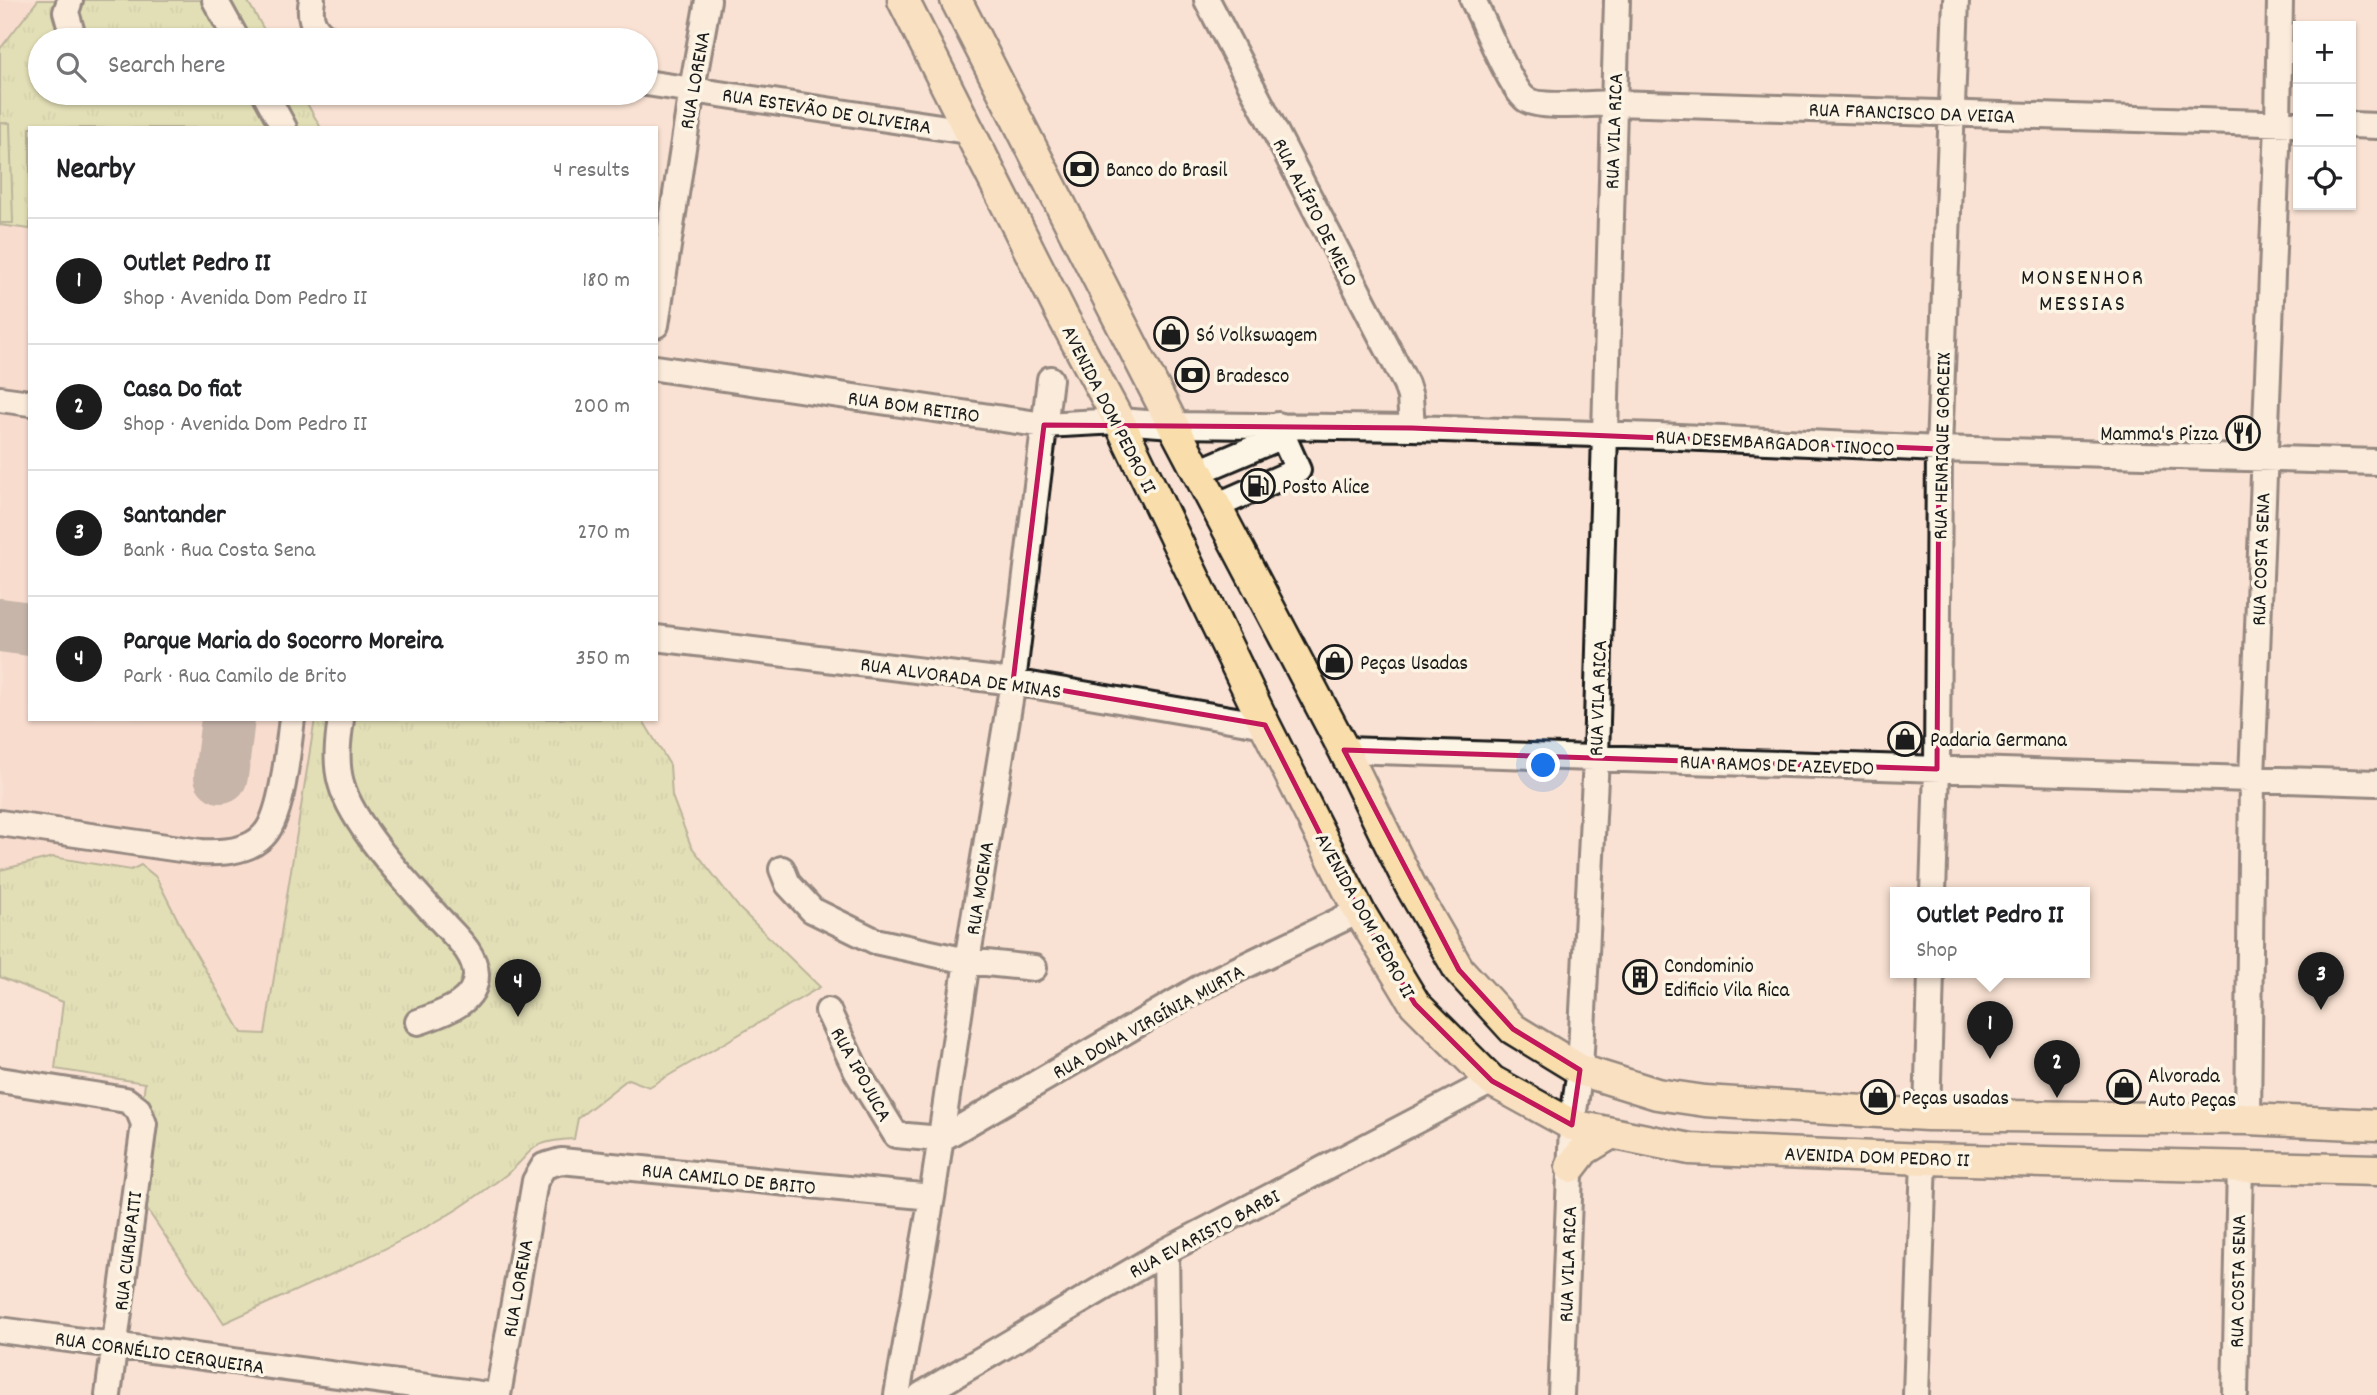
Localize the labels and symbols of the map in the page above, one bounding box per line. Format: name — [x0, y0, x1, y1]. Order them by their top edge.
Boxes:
street label: RUA LORENA — [674, 29, 720, 132]
street label: RUA VILA RICA — [1599, 72, 1633, 190]
street label: RUA ESTEVÃO DE OLIVEIRA — [720, 82, 933, 144]
street label: RUA FRANCISCO DA VEIGA — [1808, 96, 2016, 134]
street label: RUA ALÍPIO DE MELO — [1263, 134, 1364, 293]
bank icon: Banco do Brasil — [1062, 150, 1100, 188]
place label: Banco do Brasil — [1106, 157, 1227, 187]
district label: MONSENHOR MESSIAS — [2021, 263, 2145, 322]
shop icon: Só Volkswagem — [1152, 315, 1190, 353]
street label: AVENIDA DOM PEDRO II — [1052, 321, 1163, 500]
place label: Só Volkswagem — [1196, 322, 1318, 352]
street label: RUA HENRIQUE GORCEIX — [1927, 352, 1961, 540]
bank icon: Bradesco — [1173, 356, 1211, 394]
place label: Bradesco — [1216, 363, 1289, 393]
street label: RUA BOM RETIRO — [846, 385, 981, 433]
restaurant icon: Mamma's Pizza — [2224, 414, 2262, 452]
place label: Mamma's Pizza — [2100, 421, 2219, 451]
street label: RUA DESEMBARGADOR TINOCO — [1654, 424, 1895, 466]
fuel station icon: Posto Alice — [1239, 467, 1277, 505]
place label: Posto Alice — [1282, 474, 1370, 504]
street label: RUA COSTA SENA — [2246, 492, 2280, 626]
street label: RUA VILA RICA — [1583, 639, 1617, 757]
shop icon: Peças Usadas — [1316, 643, 1354, 681]
place label: Peças Usadas — [1360, 650, 1468, 680]
street label: RUA ALVORADA DE MINAS — [858, 651, 1063, 709]
shop icon: Padaria Germana — [1886, 720, 1924, 758]
place label: Padaria Germana — [1930, 727, 2068, 757]
your location — [1526, 748, 1560, 782]
street label: RUA RAMOS DE AZEVEDO — [1679, 749, 1875, 785]
street label: AVENIDA DOM PEDRO II — [1305, 828, 1422, 1005]
street label: RUA MOEMA — [960, 840, 1004, 937]
pin: 3 — [2298, 952, 2344, 1010]
place label: Condominio Edificio Vila Rica — [1664, 953, 1790, 1007]
street label: RUA DONA VIRGÍNIA MURTA — [1048, 958, 1251, 1089]
building icon: Condominio Edificio Vila Rica — [1621, 958, 1659, 996]
pin: 4 — [495, 959, 541, 1017]
pin: 1 — [1967, 1001, 2013, 1059]
street label: RUA IPOJUCA — [821, 1023, 898, 1128]
pin: 2 — [2034, 1040, 2080, 1098]
place label: Alvorada Auto Peças — [2148, 1063, 2236, 1117]
shop icon: Alvorada Auto Peças — [2105, 1068, 2143, 1106]
shop icon: Peças usadas — [1859, 1078, 1897, 1116]
place label: Peças usadas — [1902, 1085, 2009, 1115]
street label: AVENIDA DOM PEDRO II — [1784, 1141, 1970, 1177]
street label: RUA CAMILO DE BRITO — [640, 1157, 817, 1205]
street label: RUA EVARISTO BARBI — [1125, 1183, 1287, 1288]
street label: RUA CURUPAITI — [108, 1190, 152, 1313]
street label: RUA VILA RICA — [1553, 1205, 1587, 1323]
street label: RUA COSTA SENA — [2224, 1214, 2256, 1348]
street label: RUA LORENA — [497, 1237, 543, 1340]
street label: RUA CORNÉLIO CERQUEIRA — [53, 1325, 266, 1385]

